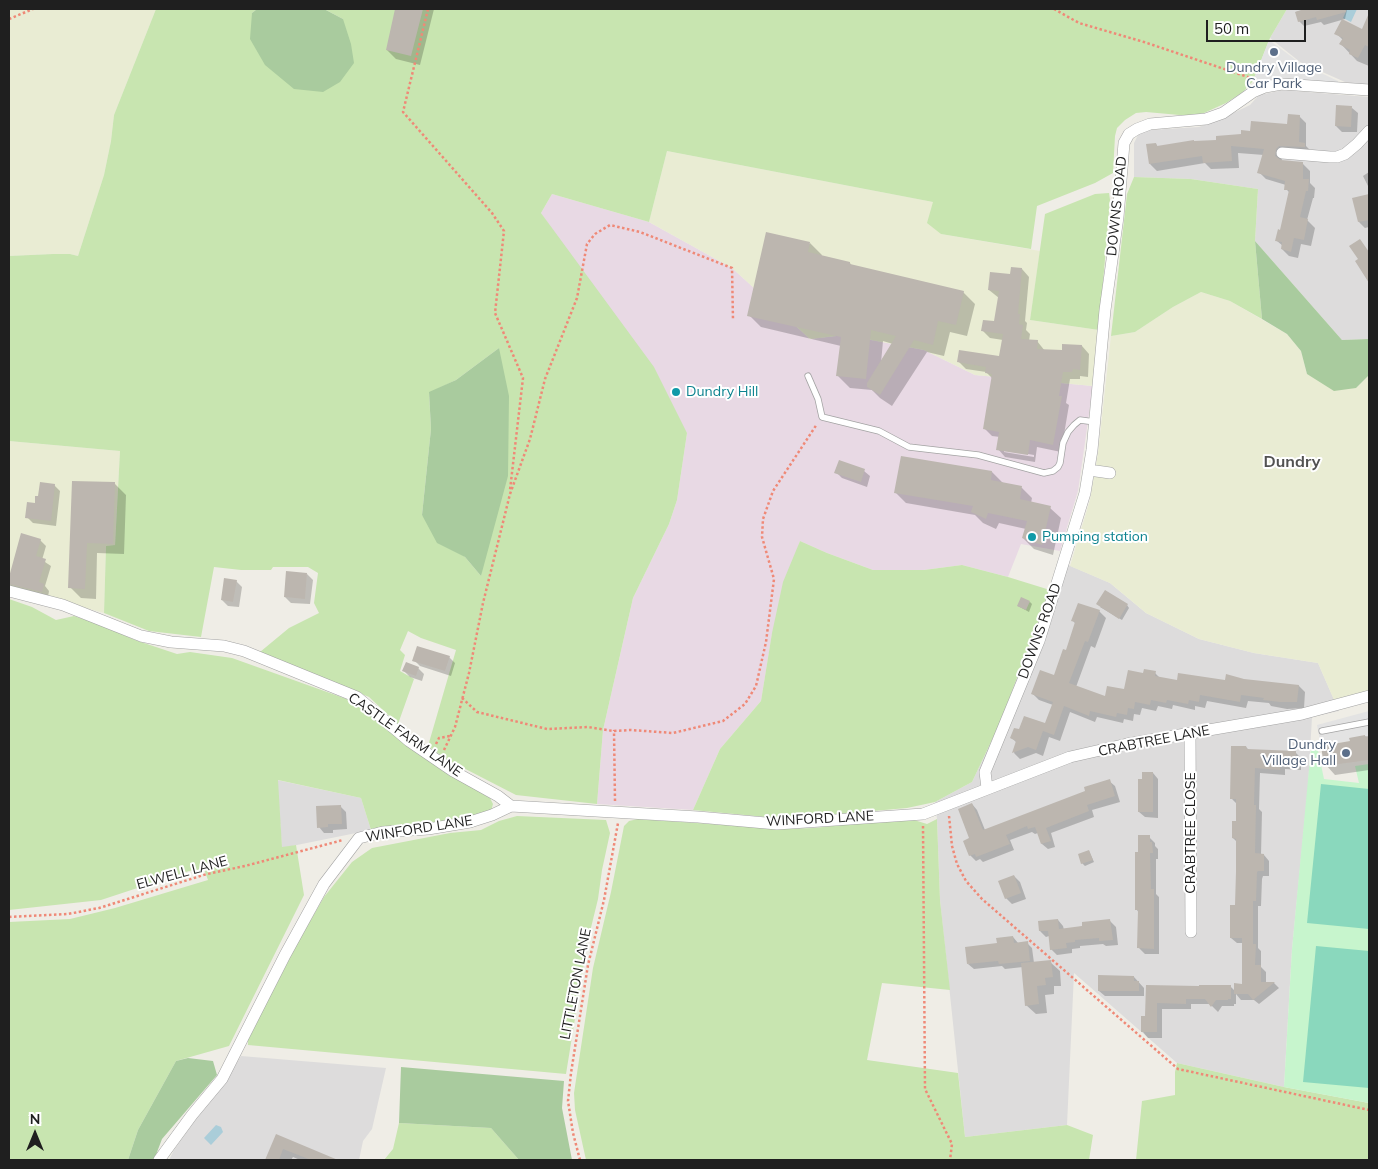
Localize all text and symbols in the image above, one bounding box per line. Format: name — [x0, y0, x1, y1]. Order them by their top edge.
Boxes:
scale bar — [1208, 10, 1308, 42]
text: 50 m — [1214, 19, 1249, 38]
marker: Dundry Village Car Park — [1268, 46, 1280, 58]
place label: Dundry Village Car Park — [1226, 60, 1322, 92]
street label: DOWNS ROAD — [1103, 155, 1131, 257]
place label: Dundry Hill — [686, 384, 758, 400]
marker: Dundry Hill — [670, 386, 682, 398]
district label: Dundry — [1264, 452, 1320, 472]
place label: Pumping station — [1042, 529, 1148, 545]
marker: Pumping station — [1026, 531, 1038, 543]
street label: DOWNS ROAD — [1015, 581, 1065, 681]
street label: CASTLE FARM LANE — [345, 689, 465, 781]
street label: CRABTREE LANE — [1097, 722, 1211, 760]
place label: Dundry Village Hall — [1262, 737, 1336, 770]
marker: Dundry Village Hall — [1340, 747, 1352, 759]
street label: CRABTREE CLOSE — [1183, 772, 1199, 894]
street label: WINFORD LANE — [766, 808, 874, 830]
street label: WINFORD LANE — [364, 812, 474, 846]
street label: ELWELL LANE — [135, 853, 229, 893]
street label: LITTLETON LANE — [557, 927, 595, 1041]
north arrow — [10, 1109, 60, 1159]
text: N — [30, 1110, 40, 1128]

